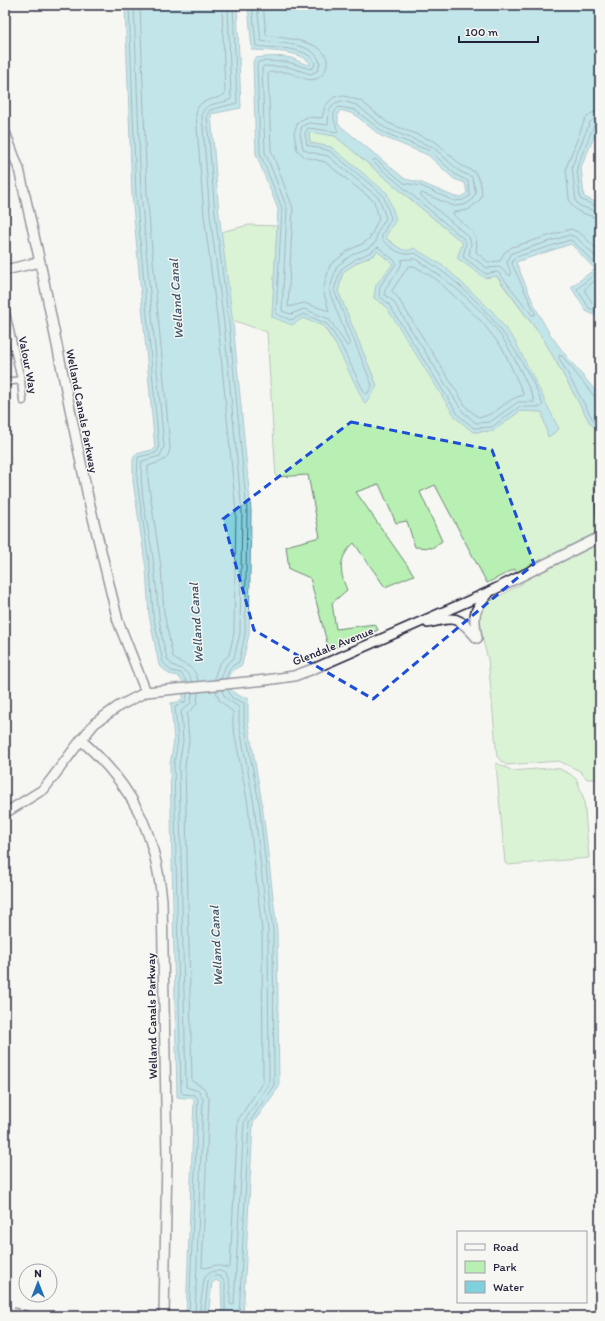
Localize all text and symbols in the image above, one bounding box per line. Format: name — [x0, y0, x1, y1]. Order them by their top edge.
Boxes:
scale bar — [459, 18, 538, 44]
text: 100 m — [465, 25, 498, 39]
water label: Welland Canal — [166, 257, 186, 340]
street label: Valour Way — [16, 335, 40, 395]
street label: Welland Canals Parkway — [63, 348, 101, 475]
water label: Welland Canal — [186, 581, 206, 664]
street label: Glendale Avenue — [290, 623, 376, 669]
water label: Welland Canal — [206, 904, 226, 987]
street label: Welland Canals Parkway — [144, 953, 160, 1079]
legend — [457, 1231, 587, 1303]
text: Road — [493, 1240, 519, 1254]
text: Park — [493, 1260, 517, 1274]
north arrow — [18, 1263, 58, 1303]
text: N — [34, 1267, 42, 1280]
text: Water — [493, 1280, 524, 1294]

